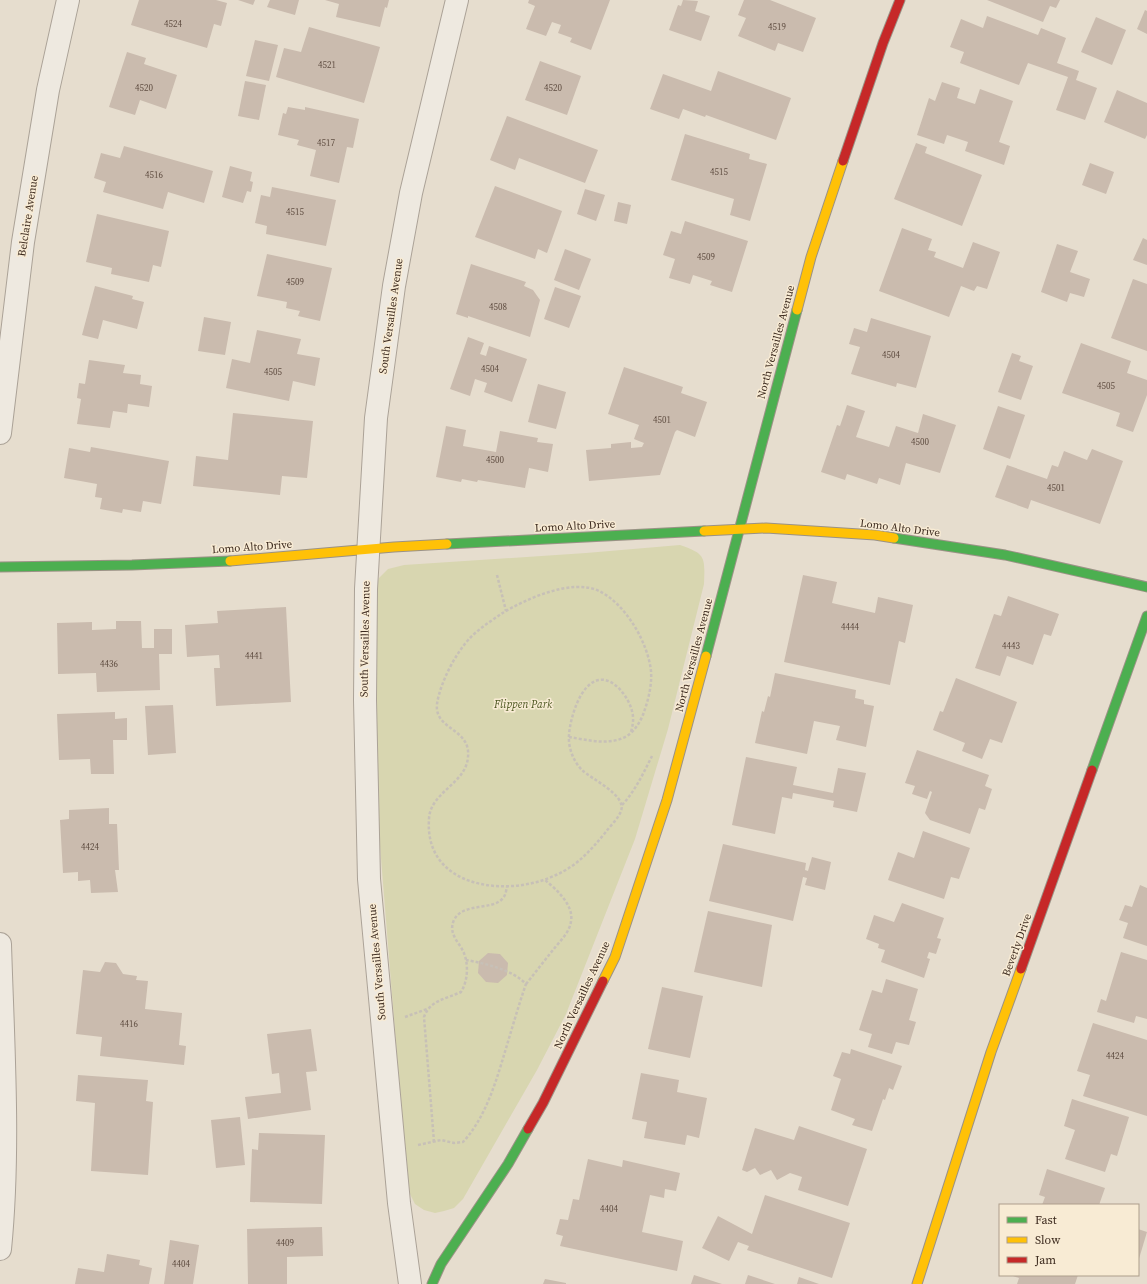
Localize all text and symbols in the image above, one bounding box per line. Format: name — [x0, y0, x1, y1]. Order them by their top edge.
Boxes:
house number: 4524 — [164, 18, 182, 30]
house number: 4519 — [768, 21, 786, 33]
house number: 4521 — [318, 59, 336, 71]
house number: 4520 — [135, 82, 153, 94]
house number: 4520 — [544, 82, 562, 94]
house number: 4517 — [317, 137, 335, 149]
house number: 4515 — [710, 166, 728, 178]
house number: 4516 — [145, 169, 163, 181]
street label: Belclaire Avenue — [14, 174, 42, 258]
house number: 4515 — [286, 206, 304, 218]
house number: 4509 — [697, 251, 715, 263]
street label: South Versailles Avenue — [375, 257, 407, 375]
house number: 4509 — [286, 276, 304, 288]
street label: North Versailles Avenue — [754, 283, 799, 401]
house number: 4508 — [489, 301, 507, 313]
house number: 4504 — [882, 349, 900, 361]
house number: 4504 — [481, 363, 499, 375]
house number: 4505 — [264, 366, 282, 378]
house number: 4505 — [1097, 380, 1115, 392]
house number: 4501 — [653, 414, 671, 426]
house number: 4500 — [911, 436, 929, 448]
house number: 4500 — [486, 454, 504, 466]
house number: 4501 — [1047, 482, 1065, 494]
street label: Lomo Alto Drive — [534, 516, 616, 536]
street label: Lomo Alto Drive — [859, 516, 941, 540]
street label: Lomo Alto Drive — [211, 537, 293, 557]
street label: South Versailles Avenue — [356, 580, 374, 697]
street label: North Versailles Avenue — [672, 596, 717, 714]
house number: 4444 — [841, 621, 859, 633]
house number: 4443 — [1002, 640, 1020, 652]
house number: 4441 — [245, 650, 263, 662]
house number: 4436 — [100, 658, 118, 670]
park label: Flippen Park — [493, 697, 553, 712]
house number: 4424 — [81, 841, 99, 853]
street label: South Versailles Avenue — [364, 903, 390, 1021]
street label: Beverly Drive — [999, 911, 1035, 978]
street label: North Versailles Avenue — [550, 938, 614, 1051]
house number: 4416 — [120, 1018, 138, 1030]
house number: 4424 — [1106, 1050, 1124, 1062]
house number: 4404 — [600, 1203, 618, 1215]
legend — [999, 1204, 1139, 1276]
text: Fast — [1035, 1212, 1057, 1228]
text: Slow — [1035, 1232, 1061, 1248]
house number: 4409 — [276, 1237, 294, 1249]
text: Jam — [1034, 1252, 1056, 1268]
house number: 4404 — [172, 1258, 190, 1270]

